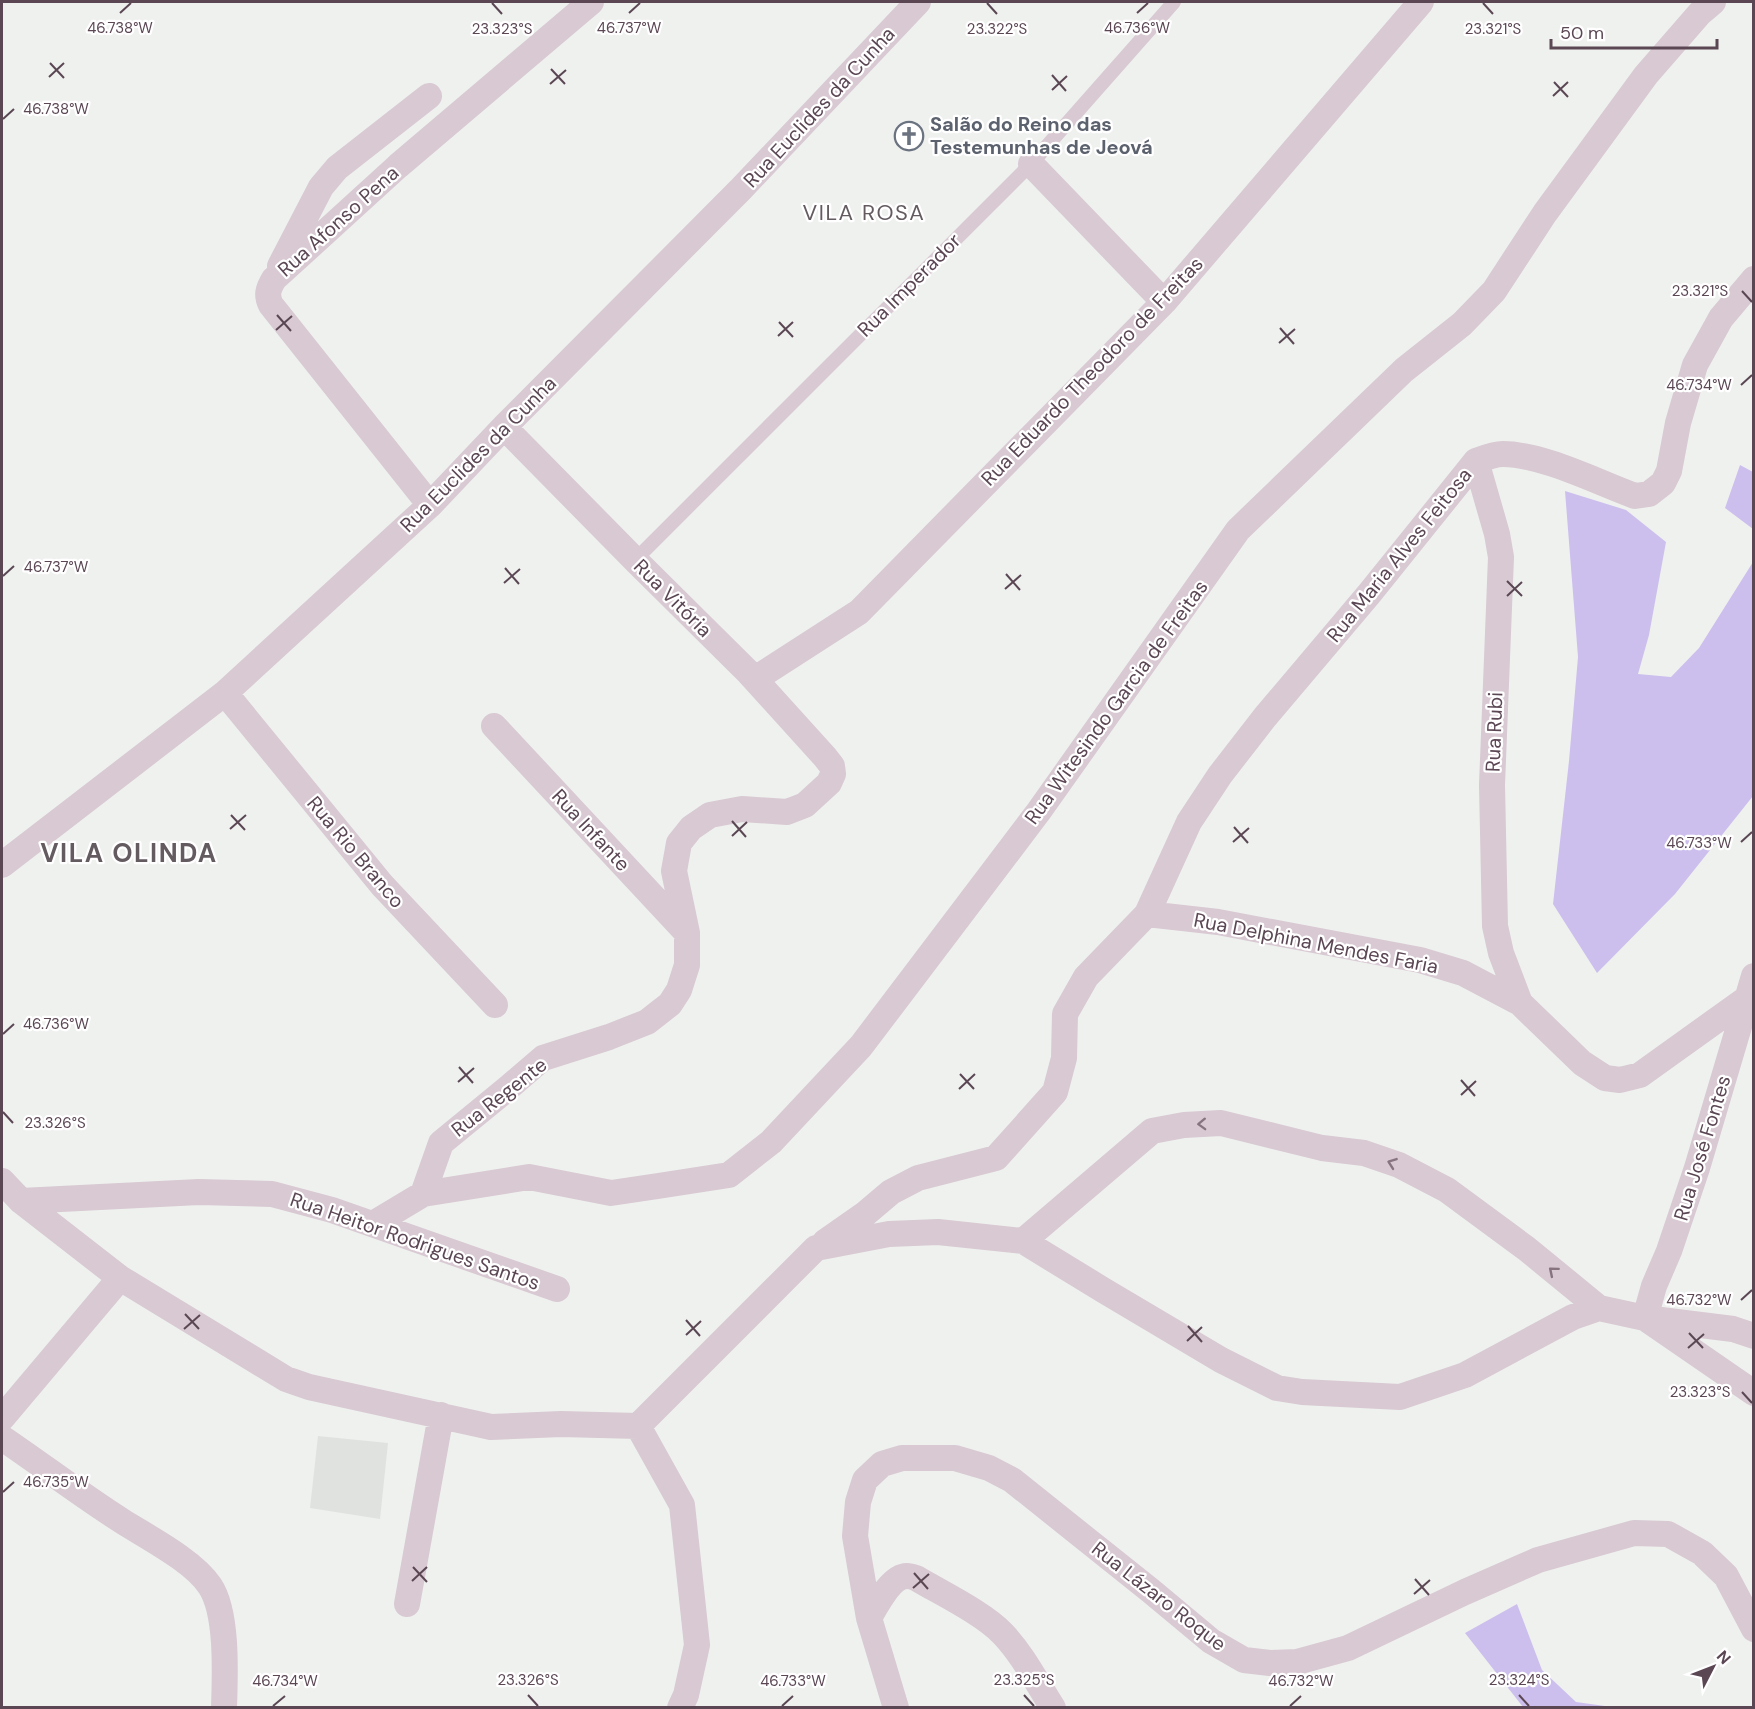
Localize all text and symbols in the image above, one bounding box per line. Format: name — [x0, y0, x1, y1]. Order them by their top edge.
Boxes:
scale bar — [1551, 12, 1718, 50]
text: 46.738°W — [87, 18, 153, 38]
text: 46.737°W — [597, 18, 662, 38]
text: 46.736°W — [1104, 18, 1170, 38]
text: 23.323°S — [472, 19, 533, 39]
text: 23.322°S — [967, 19, 1028, 39]
text: 23.321°S — [1465, 19, 1522, 39]
street label: Rua Euclides da Cunha — [738, 21, 900, 193]
text: 50 m — [1560, 21, 1604, 45]
text: 46.738°W — [23, 99, 89, 119]
place label: Salão do Reino das Testemunhas de Jeová — [930, 111, 1153, 160]
church icon: Salão do Reino das Testemunhas de Jeová — [893, 120, 925, 152]
street label: Rua Afonso Pena — [272, 160, 404, 282]
district label: VILA ROSA — [803, 198, 925, 227]
street label: Rua Imperador — [852, 228, 966, 342]
street label: Rua Eduardo Theodoro de Freitas — [975, 251, 1209, 491]
text: 23.321°S — [1672, 281, 1729, 301]
street label: Rua Euclides da Cunha — [394, 370, 562, 538]
text: 46.734°W — [1666, 375, 1732, 395]
street label: Rua Maria Alves Feitosa — [1321, 463, 1477, 647]
street label: Rua Vitória — [628, 553, 718, 643]
text: 46.737°W — [24, 557, 89, 577]
street label: Rua Witesindo Garcia de Freitas — [1018, 575, 1214, 829]
street label: Rua Rubi — [1480, 691, 1508, 773]
street label: Rua Infante — [546, 783, 636, 877]
street label: Rua Rio Branco — [302, 791, 410, 913]
text: 46.733°W — [1666, 833, 1732, 853]
district label: VILA OLINDA — [40, 836, 218, 870]
street label: Rua Delphina Mendes Faria — [1192, 907, 1440, 979]
text: 46.736°W — [23, 1014, 89, 1034]
street label: Rua Regente — [446, 1051, 552, 1143]
street label: Rua José Fontes — [1668, 1072, 1736, 1224]
text: 23.326°S — [24, 1113, 86, 1133]
one-way arrow — [1198, 1118, 1207, 1130]
one-way arrow — [1387, 1157, 1398, 1170]
street label: Rua Heitor Rodrigues Santos — [287, 1186, 543, 1296]
one-way arrow — [1549, 1267, 1560, 1278]
text: 46.732°W — [1666, 1290, 1732, 1310]
text: 23.323°S — [1670, 1382, 1731, 1402]
text: 46.735°W — [23, 1472, 89, 1492]
street label: Rua Lázaro Roque — [1086, 1535, 1232, 1657]
north arrow — [1683, 1637, 1743, 1697]
text: N — [1712, 1646, 1735, 1669]
text: 23.326°S — [497, 1670, 559, 1690]
text: 23.325°S — [994, 1670, 1055, 1690]
text: 23.324°S — [1489, 1670, 1550, 1690]
text: 46.734°W — [252, 1671, 318, 1691]
text: 46.733°W — [760, 1671, 826, 1691]
text: 46.732°W — [1268, 1671, 1334, 1691]

